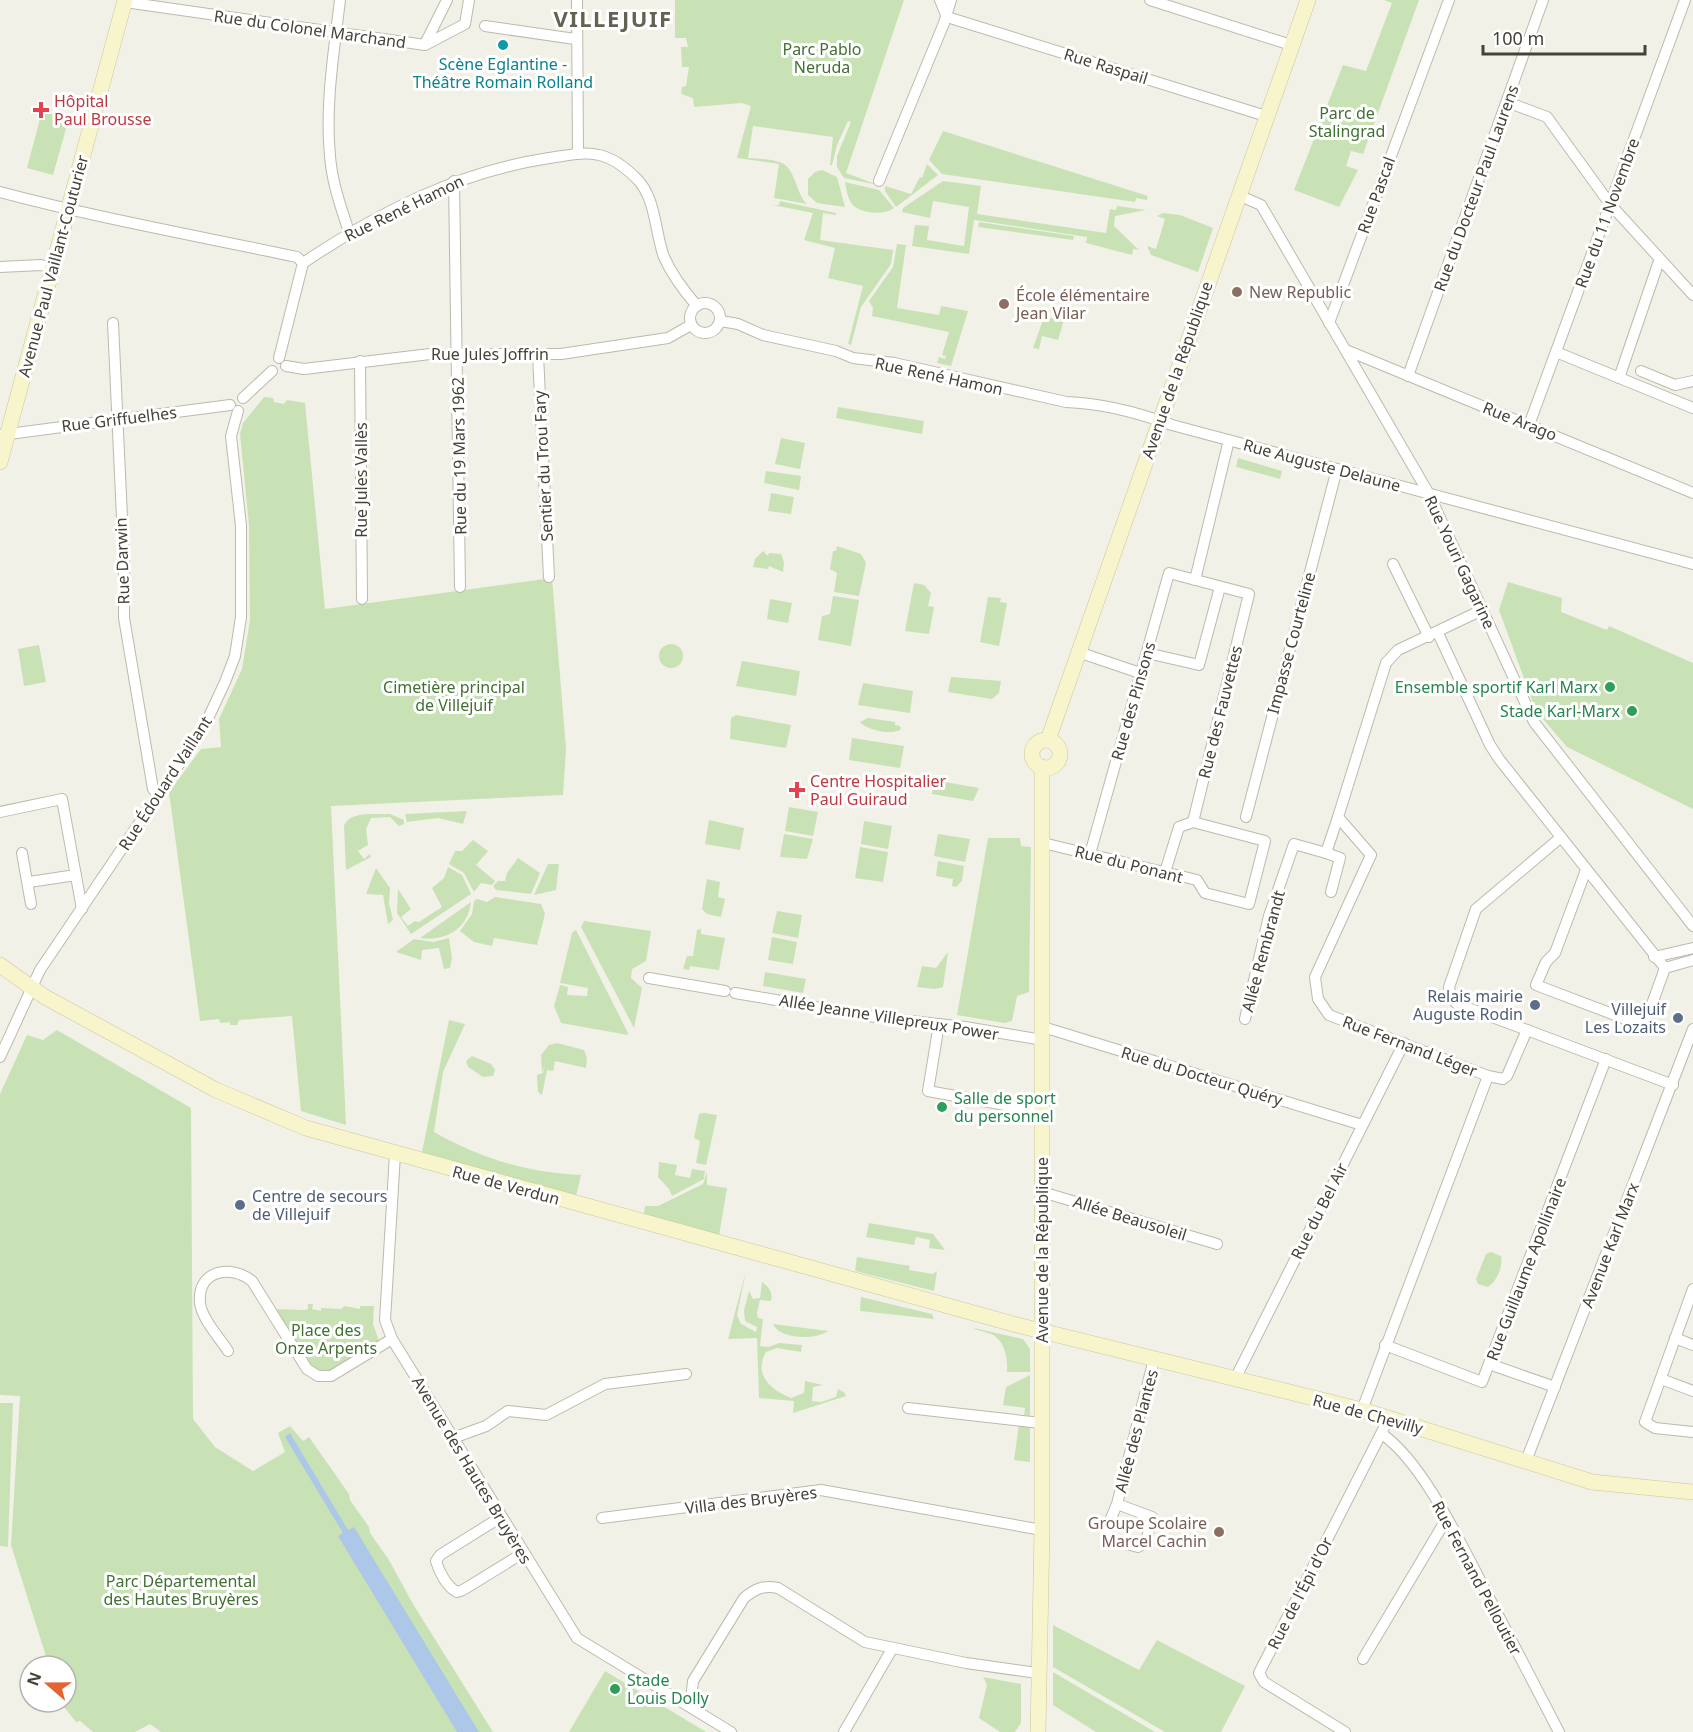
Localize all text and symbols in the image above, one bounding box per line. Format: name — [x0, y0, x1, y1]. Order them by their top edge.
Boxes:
district label: VILLEJUIF — [553, 3, 673, 33]
street label: Rue du Colonel Marchand — [213, 5, 407, 53]
scale bar — [1483, 18, 1645, 56]
text: 100 m — [1492, 26, 1544, 50]
marker: Scène Eglantine - Théâtre Romain Rolland — [496, 38, 510, 52]
park label: Parc Pablo Neruda — [782, 38, 862, 78]
street label: Rue Raspail — [1061, 43, 1151, 89]
place label: Scène Eglantine - Théâtre Romain Rolland — [413, 53, 593, 93]
street label: Rue du Docteur Paul Laurens — [1428, 82, 1524, 294]
place label: Hôpital Paul Brousse — [54, 90, 151, 130]
marker: Hôpital Paul Brousse — [32, 101, 50, 119]
park label: Parc de Stalingrad — [1309, 102, 1385, 142]
street label: Rue du 11 Novembre — [1570, 135, 1644, 291]
street label: Avenue Paul Vaillant-Couturier — [13, 152, 93, 380]
street label: Rue Pascal — [1352, 154, 1400, 236]
street label: Rue René Hamon — [341, 170, 467, 246]
street label: Avenue de la République — [1136, 278, 1218, 462]
place label: New Republic — [1249, 281, 1351, 303]
place label: École élémentaire Jean Vilar — [1014, 284, 1150, 324]
marker: New Republic — [1230, 285, 1244, 299]
marker: École élémentaire Jean Vilar — [997, 297, 1011, 311]
street label: Rue Jules Joffrin — [431, 343, 549, 365]
street label: Rue René Hamon — [873, 352, 1005, 400]
street label: Rue du 19 Mars 1962 — [447, 377, 471, 535]
street label: Sentier du Trou Fary — [528, 389, 558, 542]
street label: Rue Arago — [1480, 396, 1560, 446]
street label: Rue Griffuelhes — [60, 401, 178, 437]
street label: Rue Jules Vallès — [350, 422, 372, 538]
street label: Rue Auguste Delaune — [1241, 433, 1403, 497]
street label: Rue Youri Gagarine — [1419, 492, 1501, 632]
street label: Rue Darwin — [109, 517, 135, 605]
street label: Impasse Courteline — [1261, 570, 1321, 716]
street label: Rue des Pinsons — [1106, 639, 1160, 763]
street label: Rue des Fauvettes — [1193, 643, 1247, 781]
park label: Cimetière principal de Villejuif — [383, 676, 525, 716]
place label: Ensemble sportif Karl Marx — [1395, 676, 1599, 698]
marker: Ensemble sportif Karl Marx — [1603, 680, 1617, 694]
place label: Stade Karl-Marx — [1500, 700, 1621, 722]
marker: Stade Karl-Marx — [1625, 704, 1639, 718]
street label: Rue Édouard Vaillant — [113, 711, 217, 854]
place label: Centre Hospitalier Paul Guiraud — [810, 770, 946, 810]
marker: Centre Hospitalier Paul Guiraud — [788, 781, 806, 799]
street label: Rue du Ponant — [1073, 840, 1186, 888]
street label: Allée Rembrandt — [1236, 887, 1290, 1014]
place label: Relais mairie Auguste Rodin — [1413, 985, 1523, 1025]
street label: Allée Jeanne Villepreux Power — [778, 989, 1001, 1045]
marker: Relais mairie Auguste Rodin — [1528, 998, 1542, 1012]
place label: Villejuif Les Lozaits — [1585, 998, 1667, 1038]
street label: Rue Fernand Léger — [1339, 1010, 1481, 1082]
marker: Villejuif Les Lozaits — [1671, 1011, 1685, 1025]
street label: Rue du Docteur Quéry — [1119, 1041, 1286, 1111]
place label: Salle de sport du personnel — [954, 1087, 1056, 1127]
marker: Salle de sport du personnel — [935, 1100, 949, 1114]
street label: Avenue de la République — [1031, 1157, 1053, 1343]
street label: Rue du Bel Air — [1285, 1159, 1353, 1263]
street label: Rue de Verdun — [450, 1160, 562, 1210]
street label: Rue Guillaume Apollinaire — [1481, 1174, 1571, 1364]
street label: Avenue Karl Marx — [1576, 1179, 1644, 1311]
place label: Centre de secours de Villejuif — [252, 1185, 388, 1225]
street label: Allée Beausoleil — [1070, 1190, 1190, 1246]
marker: Centre de secours de Villejuif — [233, 1198, 247, 1212]
park label: Place des Onze Arpents — [275, 1319, 377, 1359]
street label: Allée des Plantes — [1109, 1367, 1163, 1495]
street label: Avenue des Hautes Bruyères — [407, 1372, 537, 1568]
street label: Rue de Chevilly — [1310, 1389, 1426, 1440]
street label: Villa des Bruyères — [684, 1481, 818, 1519]
street label: Rue Fernand Pelloutier — [1427, 1497, 1527, 1659]
place label: Groupe Scolaire Marcel Cachin — [1088, 1512, 1207, 1552]
marker: Groupe Scolaire Marcel Cachin — [1212, 1525, 1226, 1539]
street label: Rue de l'Épi d'Or — [1262, 1533, 1338, 1653]
park label: Parc Départemental des Hautes Bruyères — [103, 1570, 259, 1610]
north arrow — [18, 1654, 78, 1714]
text: N — [21, 1669, 46, 1689]
place label: Stade Louis Dolly — [627, 1669, 710, 1709]
marker: Stade Louis Dolly — [608, 1682, 622, 1696]

